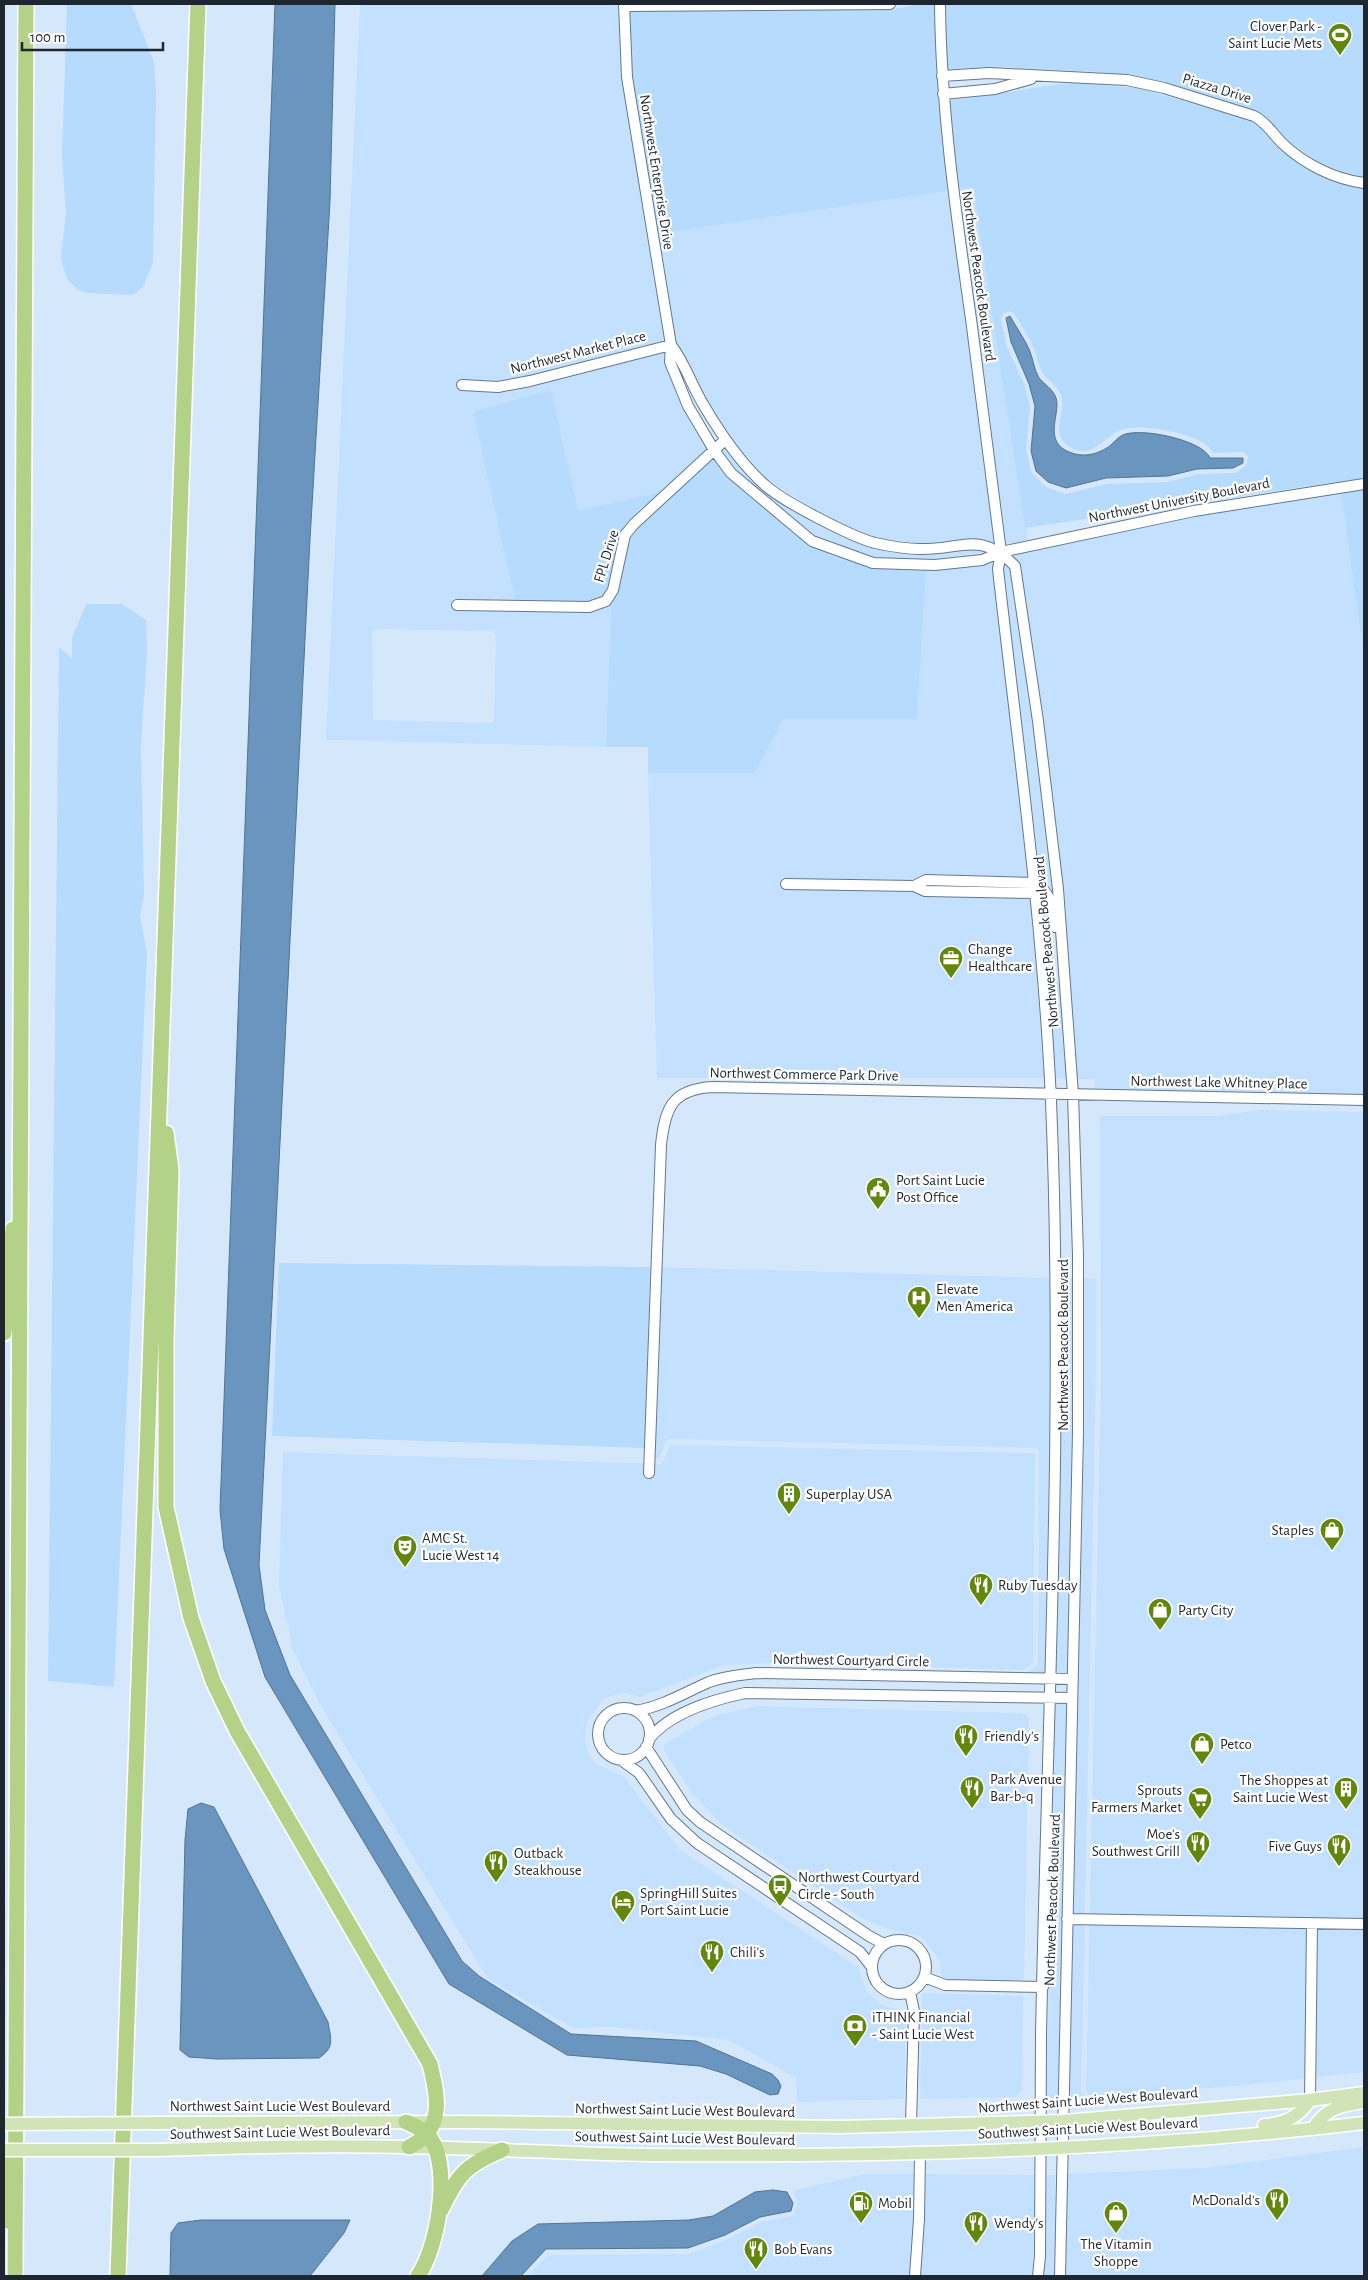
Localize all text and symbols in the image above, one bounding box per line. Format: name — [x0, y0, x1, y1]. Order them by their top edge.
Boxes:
place label: Clover Park - Saint Lucie Mets — [1228, 19, 1322, 51]
scale bar — [22, 20, 164, 52]
sports icon: Clover Park - Saint Lucie Mets — [1327, 22, 1353, 56]
text: 100 m — [30, 30, 65, 45]
street label: Piazza Drive — [1181, 71, 1253, 106]
street label: Northwest Enterprise Drive — [637, 93, 676, 251]
street label: Northwest Peacock Boulevard — [959, 190, 998, 363]
street label: Northwest Market Place — [509, 328, 648, 377]
street label: Northwest University Boulevard — [1087, 476, 1271, 525]
street label: FPL Drive — [591, 528, 622, 584]
street label: Northwest Peacock Boulevard — [1032, 855, 1061, 1028]
place label: Change Healthcare — [968, 942, 1032, 974]
office icon: Change Healthcare — [938, 945, 964, 979]
street label: Northwest Commerce Park Drive — [709, 1065, 899, 1084]
street label: Northwest Lake Whitney Place — [1130, 1073, 1308, 1092]
place label: Port Saint Lucie Post Office — [896, 1173, 985, 1205]
public building icon: Port Saint Lucie Post Office — [865, 1176, 891, 1210]
street label: Northwest Peacock Boulevard — [1056, 1259, 1071, 1431]
place label: Elevate Men America — [936, 1282, 1013, 1314]
hospital icon: Elevate Men America — [906, 1285, 932, 1319]
building icon: Superplay USA — [776, 1481, 802, 1515]
place label: Superplay USA — [806, 1487, 893, 1502]
shop icon: Staples — [1319, 1517, 1345, 1551]
place label: Staples — [1271, 1523, 1314, 1538]
place label: AMC St. Lucie West 14 — [422, 1531, 500, 1563]
theatre icon: AMC St. Lucie West 14 — [392, 1534, 418, 1568]
restaurant icon: Ruby Tuesday — [968, 1572, 994, 1606]
place label: Ruby Tuesday — [998, 1578, 1078, 1593]
shop icon: Party City — [1147, 1597, 1173, 1631]
place label: Party City — [1178, 1603, 1234, 1618]
street label: Northwest Courtyard Circle — [773, 1652, 929, 1669]
restaurant icon: Friendly's — [953, 1723, 979, 1757]
place label: Friendly's — [984, 1729, 1039, 1744]
shop icon: Petco — [1189, 1731, 1215, 1765]
place label: Petco — [1220, 1737, 1252, 1752]
place label: Park Avenue Bar-b-q — [990, 1772, 1062, 1804]
place label: The Shoppes at Saint Lucie West — [1233, 1773, 1328, 1805]
restaurant icon: Park Avenue Bar-b-q — [959, 1775, 985, 1809]
building icon: The Shoppes at Saint Lucie West — [1333, 1776, 1359, 1810]
place label: Sprouts Farmers Market — [1091, 1783, 1182, 1815]
supermarket icon: Sprouts Farmers Market — [1187, 1786, 1213, 1820]
street label: Northwest Peacock Boulevard — [1042, 1813, 1063, 1986]
place label: Moe's Southwest Grill — [1092, 1827, 1180, 1859]
restaurant icon: Moe's Southwest Grill — [1185, 1830, 1211, 1864]
restaurant icon: Five Guys — [1326, 1833, 1352, 1867]
place label: Five Guys — [1268, 1839, 1322, 1854]
place label: Outback Steakhouse — [514, 1846, 582, 1878]
restaurant icon: Outback Steakhouse — [483, 1849, 509, 1883]
place label: Northwest Courtyard Circle - South — [798, 1870, 920, 1902]
bus stop icon: Northwest Courtyard Circle - South — [767, 1873, 793, 1907]
place label: SpringHill Suites Port Saint Lucie — [640, 1886, 737, 1918]
hotel icon: SpringHill Suites Port Saint Lucie — [610, 1889, 636, 1923]
restaurant icon: Chili's — [699, 1939, 725, 1973]
place label: Chili's — [730, 1945, 765, 1960]
place label: iTHINK Financial - Saint Lucie West — [872, 2010, 974, 2042]
bank icon: iTHINK Financial - Saint Lucie West — [842, 2013, 868, 2047]
street label: Northwest Saint Lucie West Boulevard — [978, 2085, 1199, 2116]
street label: Northwest Saint Lucie West Boulevard — [170, 2099, 390, 2114]
street label: Northwest Saint Lucie West Boulevard — [575, 2101, 796, 2120]
street label: Southwest Saint Lucie West Boulevard — [978, 2115, 1199, 2142]
street label: Southwest Saint Lucie West Boulevard — [170, 2123, 390, 2142]
street label: Southwest Saint Lucie West Boulevard — [575, 2129, 795, 2148]
restaurant icon: McDonald's — [1264, 2187, 1290, 2221]
fuel station icon: Mobil — [848, 2190, 874, 2224]
place label: McDonald's — [1192, 2193, 1260, 2208]
place label: Mobil — [878, 2196, 912, 2211]
shop icon: The Vitamin Shoppe — [1103, 2200, 1129, 2234]
restaurant icon: Wendy's — [963, 2210, 989, 2244]
place label: Wendy's — [994, 2216, 1044, 2231]
restaurant icon: Bob Evans — [743, 2236, 769, 2270]
place label: The Vitamin Shoppe — [1080, 2237, 1152, 2269]
place label: Bob Evans — [774, 2242, 832, 2257]

